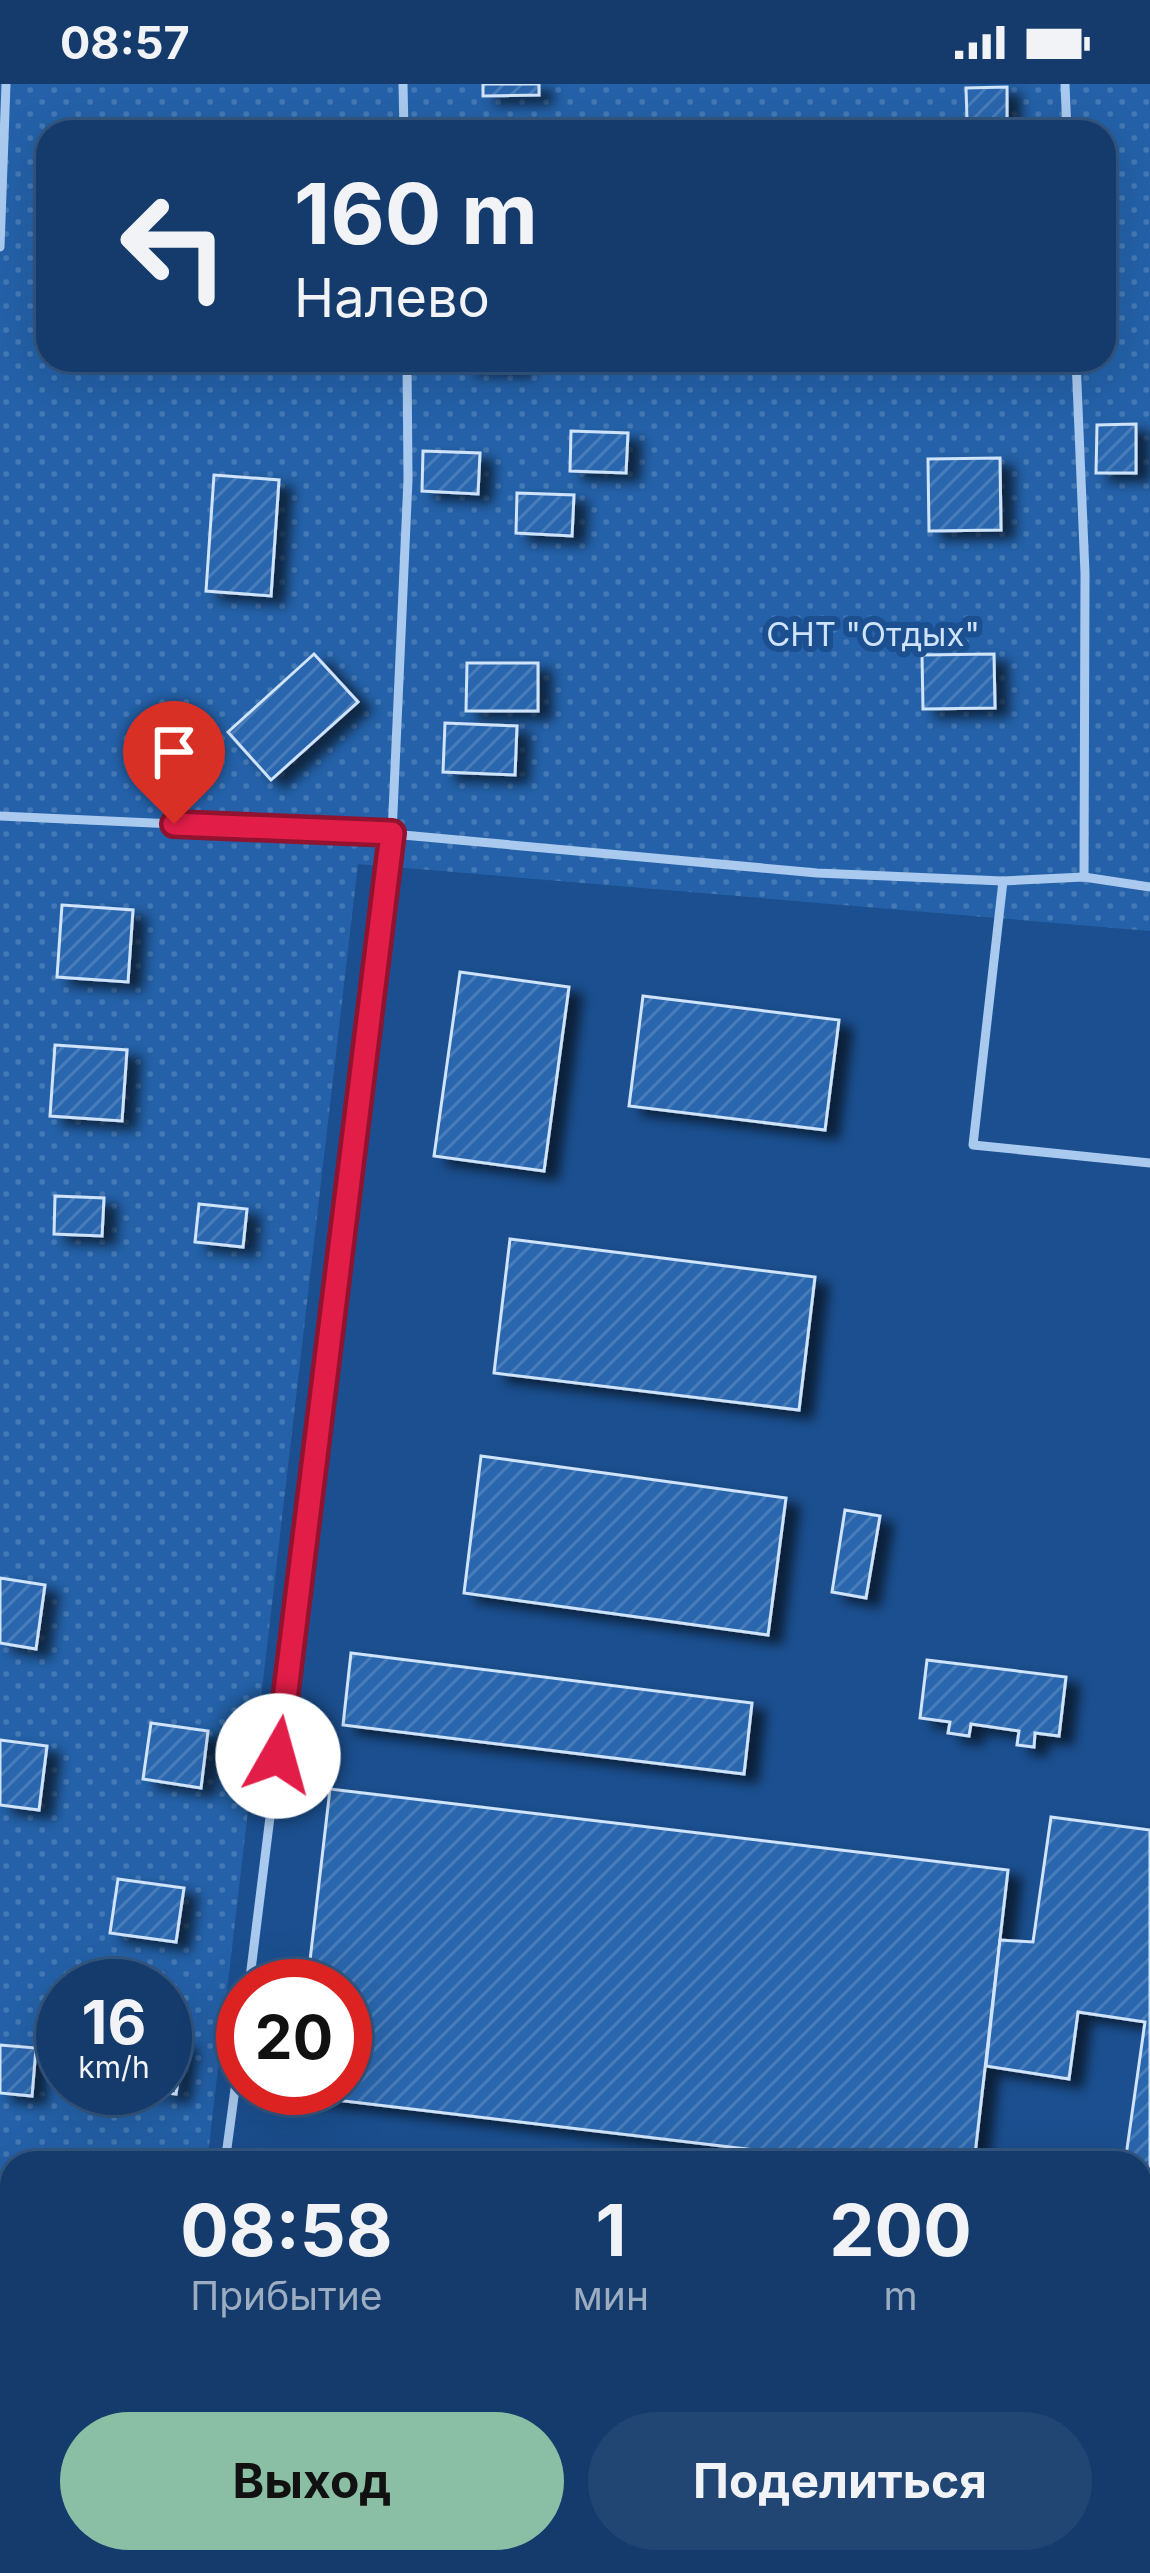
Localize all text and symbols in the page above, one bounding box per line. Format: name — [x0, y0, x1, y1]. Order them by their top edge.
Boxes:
text: 08:57 — [60, 15, 190, 70]
text: 160 m — [294, 163, 538, 264]
icon: left — [96, 168, 252, 324]
text: Налево — [294, 265, 490, 330]
park label: СНТ "Отдых" — [766, 614, 980, 654]
pin — [123, 701, 225, 824]
icon: arrive — [141, 719, 207, 785]
position arrow — [215, 1693, 341, 1819]
speed limit sign: 20 — [216, 1959, 372, 2115]
text: 16 — [82, 1986, 146, 2058]
text: km/h — [78, 2049, 150, 2085]
text: 08:58 — [180, 2186, 393, 2273]
text: 1 — [595, 2186, 626, 2273]
text: 200 — [829, 2186, 972, 2273]
text: Прибытие — [190, 2272, 383, 2319]
text: мин — [573, 2272, 649, 2319]
text: m — [883, 2272, 918, 2319]
button: Выход — [60, 2412, 564, 2550]
button: Поделиться — [588, 2412, 1092, 2550]

